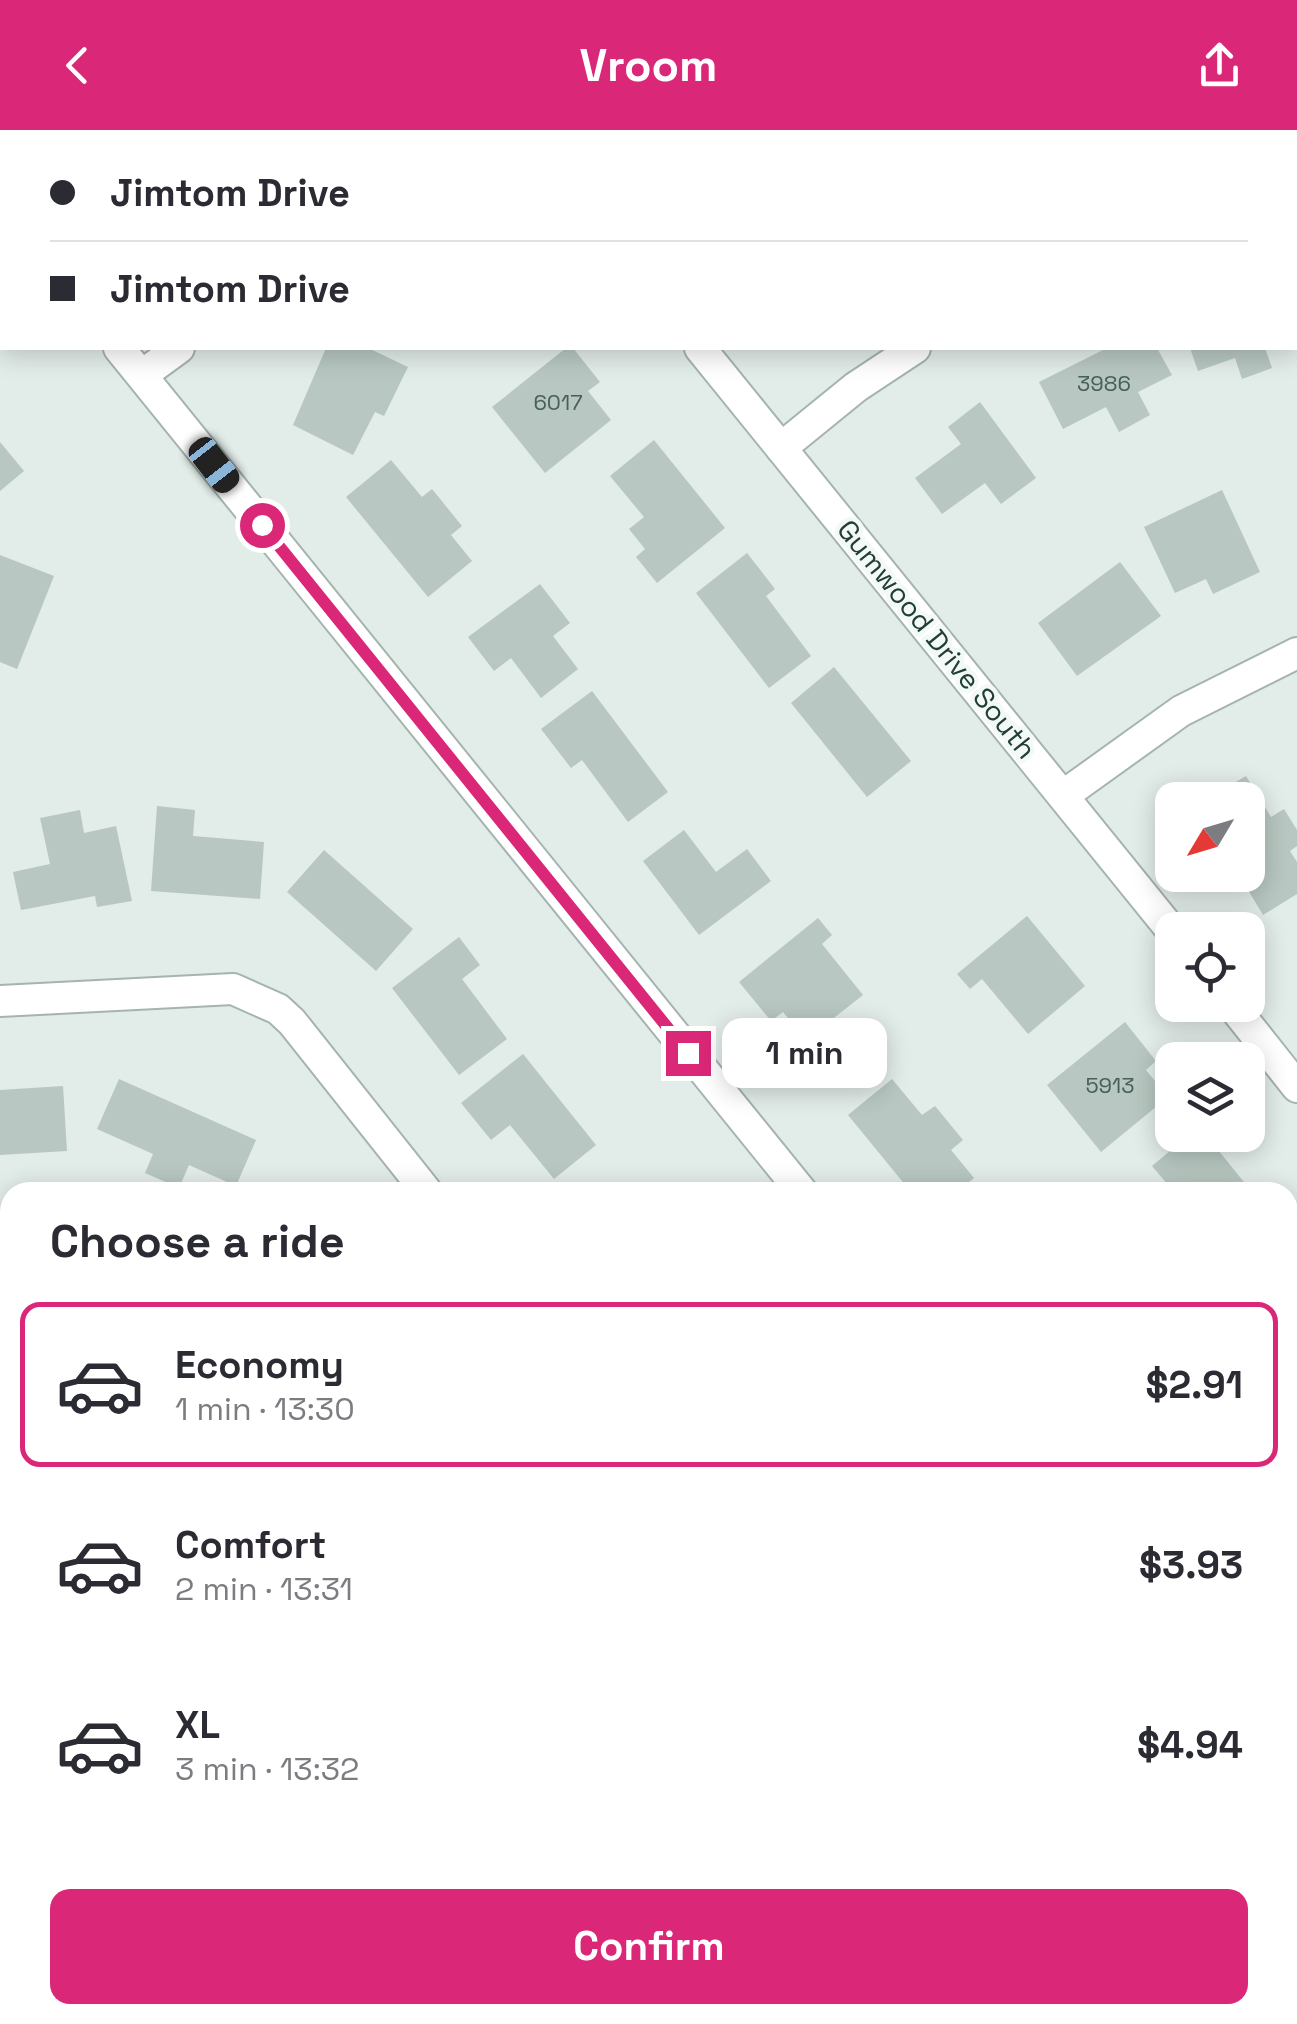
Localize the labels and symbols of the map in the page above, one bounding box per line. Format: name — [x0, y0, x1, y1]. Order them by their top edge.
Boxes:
house number: 3986 — [1077, 369, 1131, 397]
house number: 6017 — [533, 388, 583, 416]
car — [184, 432, 244, 498]
route start — [240, 503, 285, 548]
street label: Gumwood Drive South — [829, 512, 1045, 766]
north arrow — [1155, 782, 1265, 892]
callout: 1 min — [723, 1018, 888, 1088]
route end — [666, 1031, 711, 1076]
house number: 5913 — [1085, 1071, 1135, 1099]

